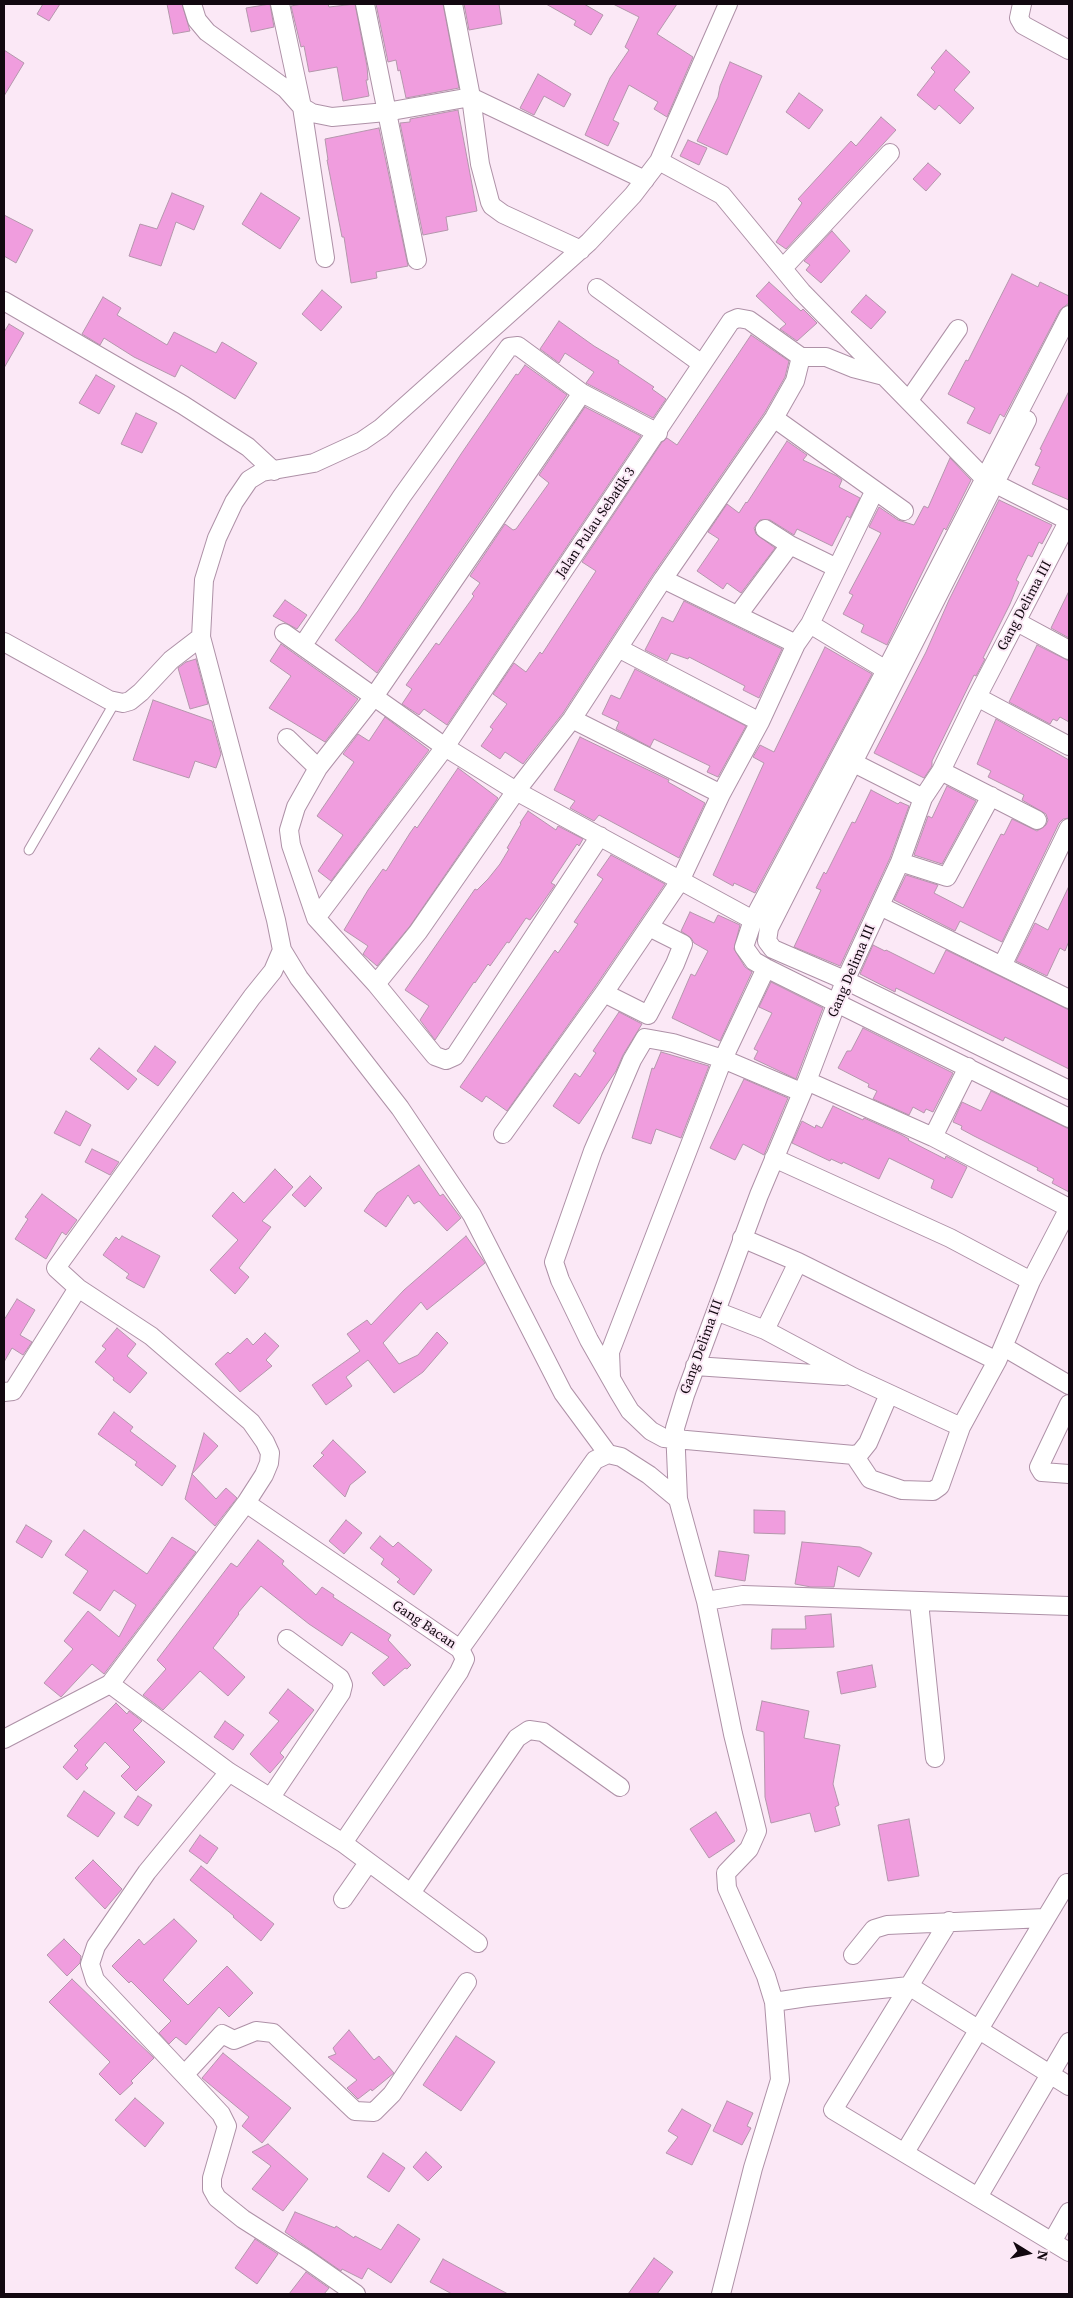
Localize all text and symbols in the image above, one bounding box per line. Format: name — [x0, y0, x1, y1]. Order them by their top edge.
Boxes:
street label: Jalan Pulau Sebatik 3 — [553, 464, 639, 582]
street label: Gang Delima III — [994, 558, 1056, 654]
street label: Gang Delima III — [825, 922, 879, 1020]
street label: Gang Delima III — [677, 1297, 727, 1397]
street label: Gang Bacan — [389, 1597, 459, 1653]
north arrow — [1003, 2228, 1053, 2278]
text: N — [1032, 2249, 1054, 2262]

